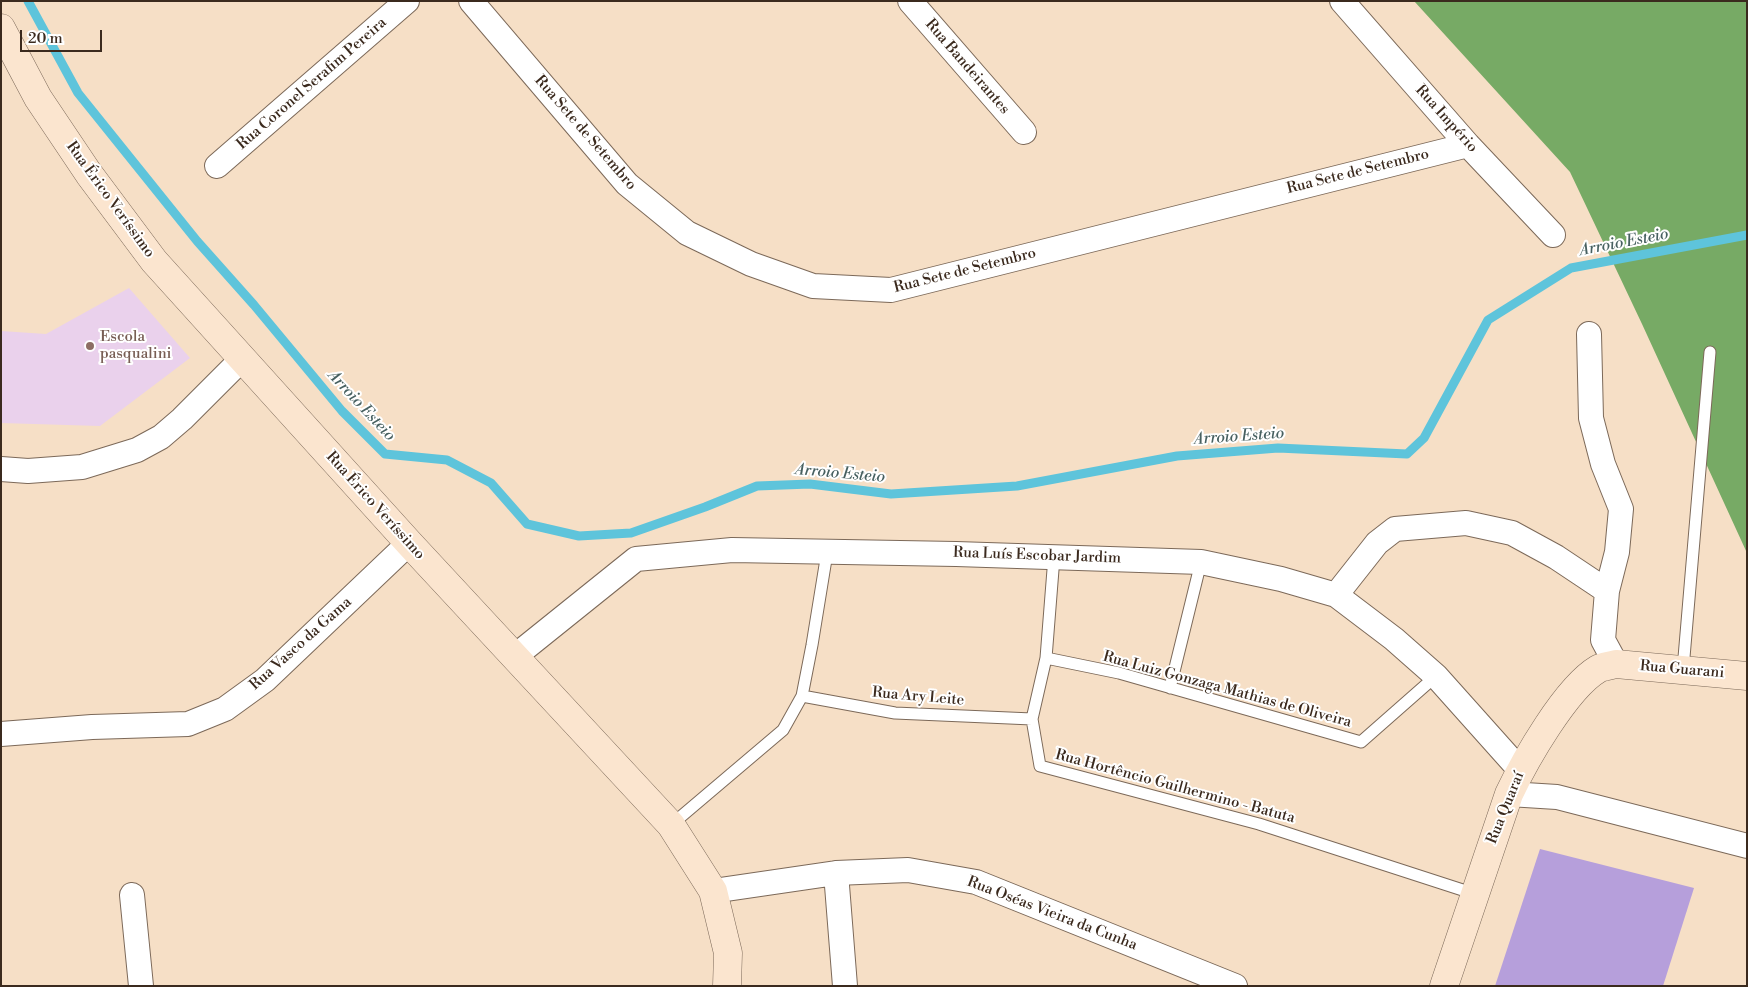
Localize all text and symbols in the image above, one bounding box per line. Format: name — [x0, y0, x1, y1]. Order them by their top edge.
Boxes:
street label: Rua Coronel Serafim Pereira — [233, 14, 391, 154]
street label: Rua Bandeirantes — [921, 16, 1013, 118]
scale bar — [22, 20, 105, 52]
text: 20 m — [28, 29, 63, 48]
street label: Rua Sete de Setembro — [530, 72, 640, 194]
street label: Rua Império — [1411, 81, 1481, 157]
street label: Rua Érico Veríssimo — [62, 138, 158, 262]
street label: Rua Sete de Setembro — [1285, 146, 1431, 198]
water label: Arroio Esteio — [1578, 225, 1670, 261]
street label: Rua Sete de Setembro — [892, 245, 1038, 297]
place label: Escola pasqualini — [100, 328, 172, 363]
marker: Escola pasqualini — [84, 340, 96, 352]
water label: Arroio Esteio — [323, 366, 399, 446]
water label: Arroio Esteio — [1193, 424, 1285, 450]
street label: Rua Érico Veríssimo — [322, 448, 428, 564]
water label: Arroio Esteio — [794, 461, 886, 487]
street label: Rua Luís Escobar Jardim — [953, 544, 1121, 568]
street label: Rua Vasco da Gama — [246, 594, 356, 694]
street label: Rua Luiz Gonzaga Mathias de Oliveira — [1101, 648, 1353, 732]
street label: Rua Guarani — [1639, 657, 1725, 683]
street label: Rua Ary Leite — [871, 684, 965, 710]
street label: Rua Hortêncio Guilhermino - Batuta — [1053, 746, 1297, 828]
street label: Rua Quaraí — [1483, 769, 1529, 847]
street label: Rua Oséas Vieira da Cunha — [964, 873, 1140, 955]

